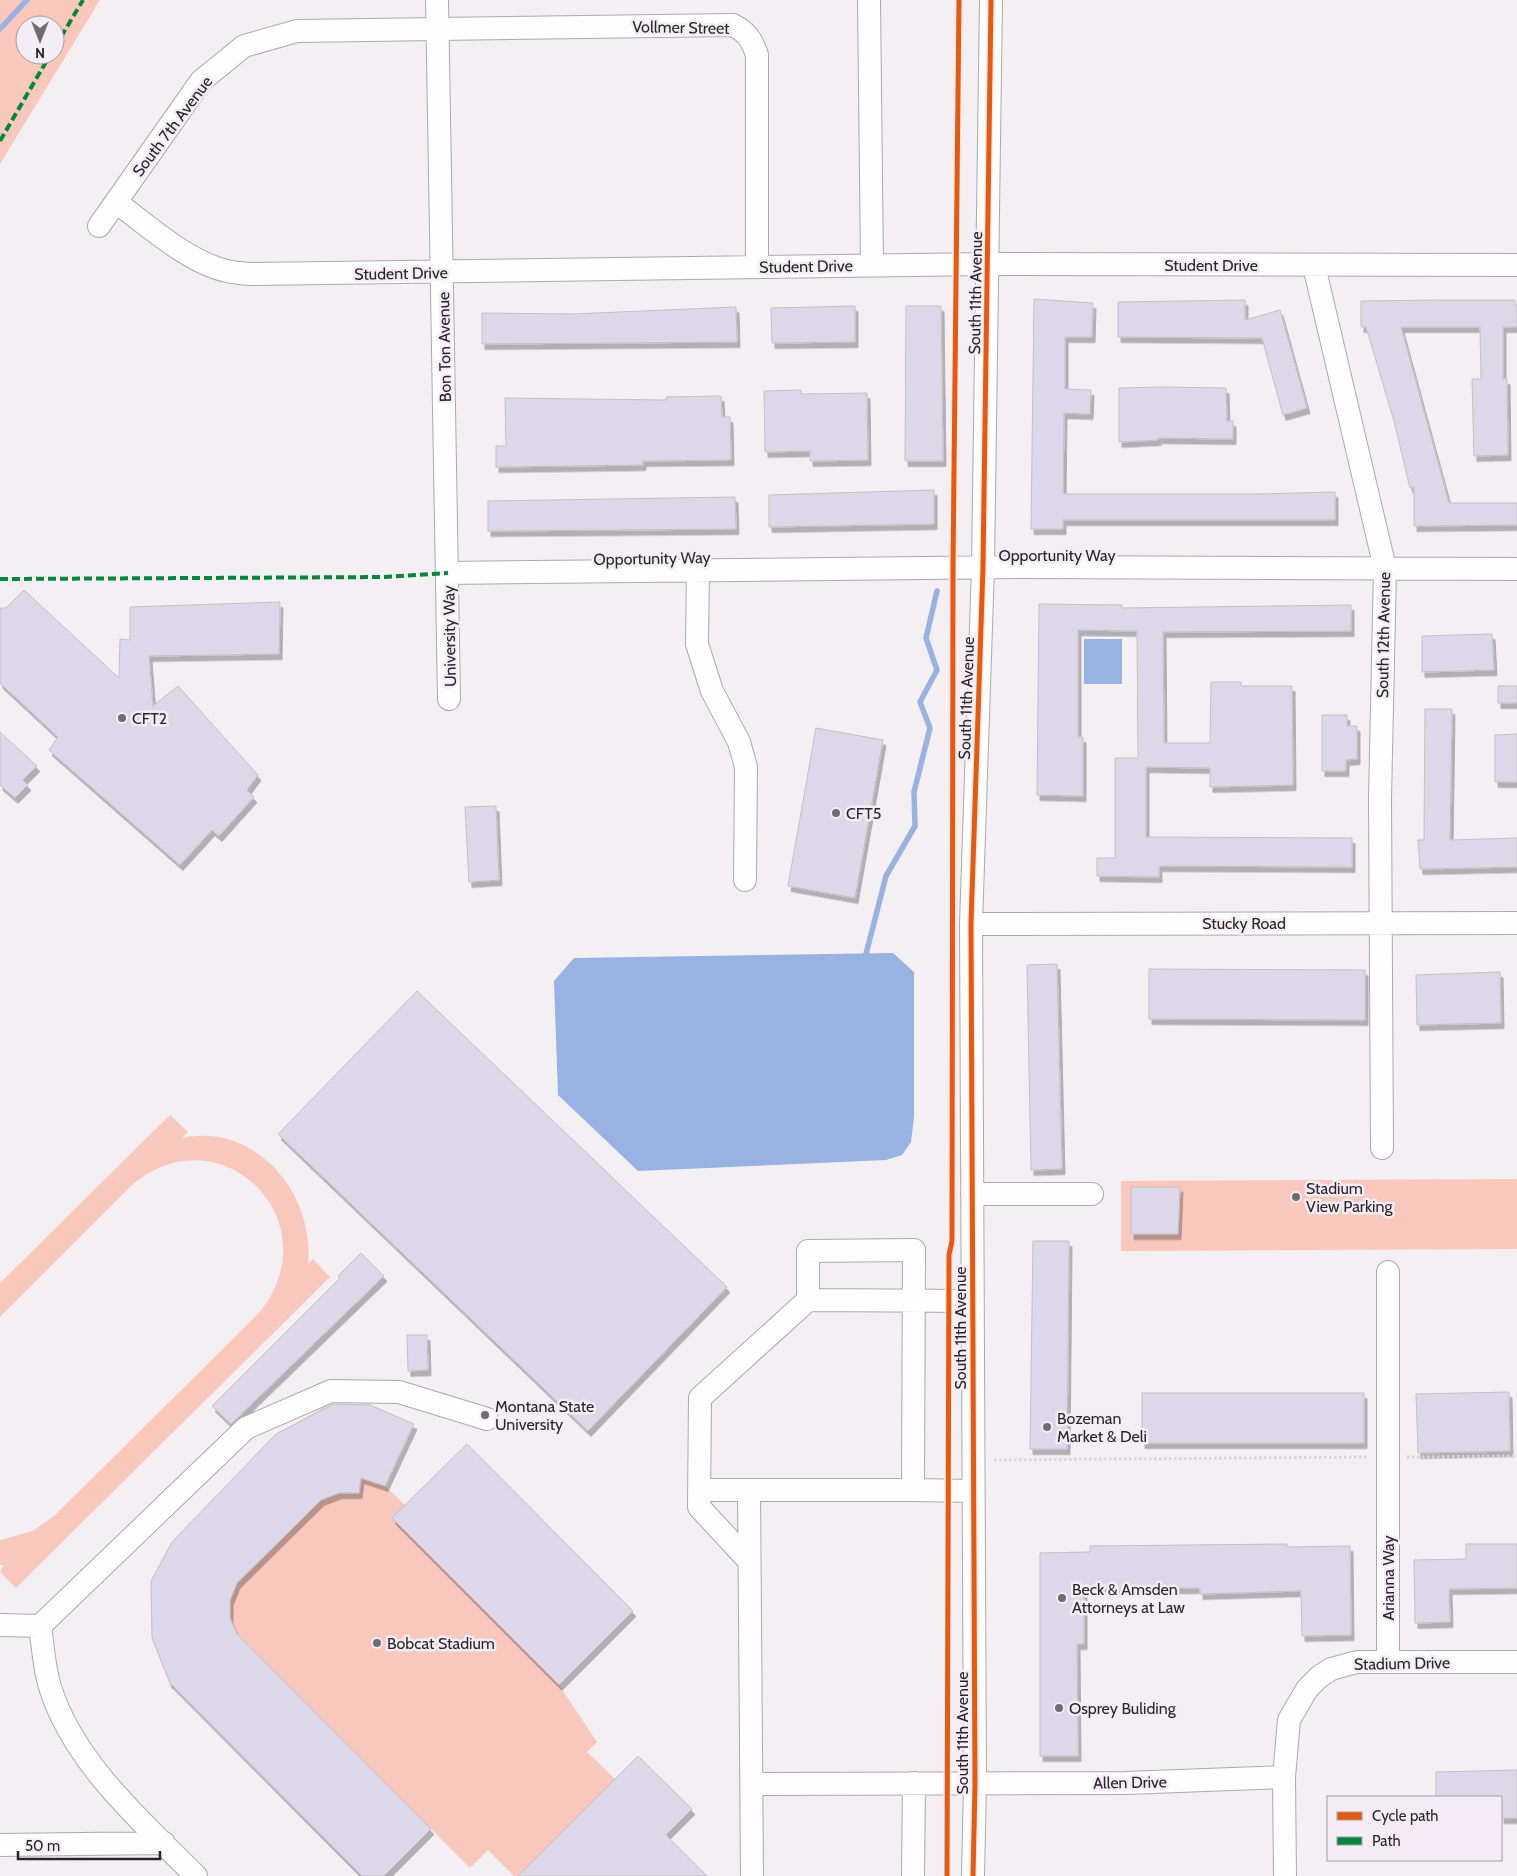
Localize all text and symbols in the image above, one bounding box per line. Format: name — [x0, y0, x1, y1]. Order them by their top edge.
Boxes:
north arrow — [15, 15, 65, 65]
street label: Vollmer Street — [632, 17, 730, 38]
text: N — [35, 44, 45, 62]
street label: South 7th Avenue — [129, 72, 216, 180]
street label: South 11th Avenue — [965, 231, 986, 355]
street label: Student Drive — [759, 256, 853, 277]
street label: Student Drive — [1164, 256, 1258, 275]
street label: Student Drive — [354, 263, 448, 284]
street label: Bon Ton Avenue — [434, 292, 455, 402]
street label: Opportunity Way — [998, 546, 1116, 565]
street label: Opportunity Way — [593, 548, 711, 569]
street label: South 12th Avenue — [1373, 572, 1394, 698]
street label: University Way — [439, 585, 460, 687]
street label: South 11th Avenue — [955, 636, 978, 760]
place label: CFT2 — [132, 709, 167, 728]
marker: CFT2 — [116, 712, 128, 724]
place label: CFT5 — [846, 804, 882, 823]
marker: CFT5 — [830, 807, 842, 819]
street label: Stucky Road — [1202, 914, 1286, 933]
place label: Stadium View Parking — [1306, 1179, 1393, 1216]
marker: Stadium View Parking — [1290, 1191, 1302, 1203]
street label: South 11th Avenue — [951, 1266, 970, 1390]
place label: Montana State University — [495, 1397, 594, 1434]
marker: Montana State University — [479, 1409, 491, 1421]
place label: Bozeman Market & Deli — [1057, 1409, 1147, 1446]
marker: Bozeman Market & Deli — [1041, 1421, 1053, 1433]
street label: Arianna Way — [1379, 1535, 1398, 1621]
place label: Beck & Amsden Attorneys at Law — [1072, 1580, 1185, 1617]
marker: Beck & Amsden Attorneys at Law — [1056, 1592, 1068, 1604]
place label: Bobcat Stadium — [387, 1634, 495, 1653]
marker: Bobcat Stadium — [371, 1637, 383, 1649]
street label: Stadium Drive — [1354, 1653, 1450, 1674]
street label: South 11th Avenue — [953, 1671, 972, 1795]
place label: Osprey Buliding — [1069, 1699, 1177, 1718]
marker: Osprey Buliding — [1053, 1702, 1065, 1714]
street label: Allen Drive — [1093, 1772, 1167, 1793]
legend — [1327, 1796, 1502, 1861]
text: Cycle path — [1372, 1807, 1438, 1825]
scale bar — [18, 1828, 160, 1860]
text: Path — [1372, 1832, 1401, 1850]
text: 50 m — [25, 1837, 60, 1855]

